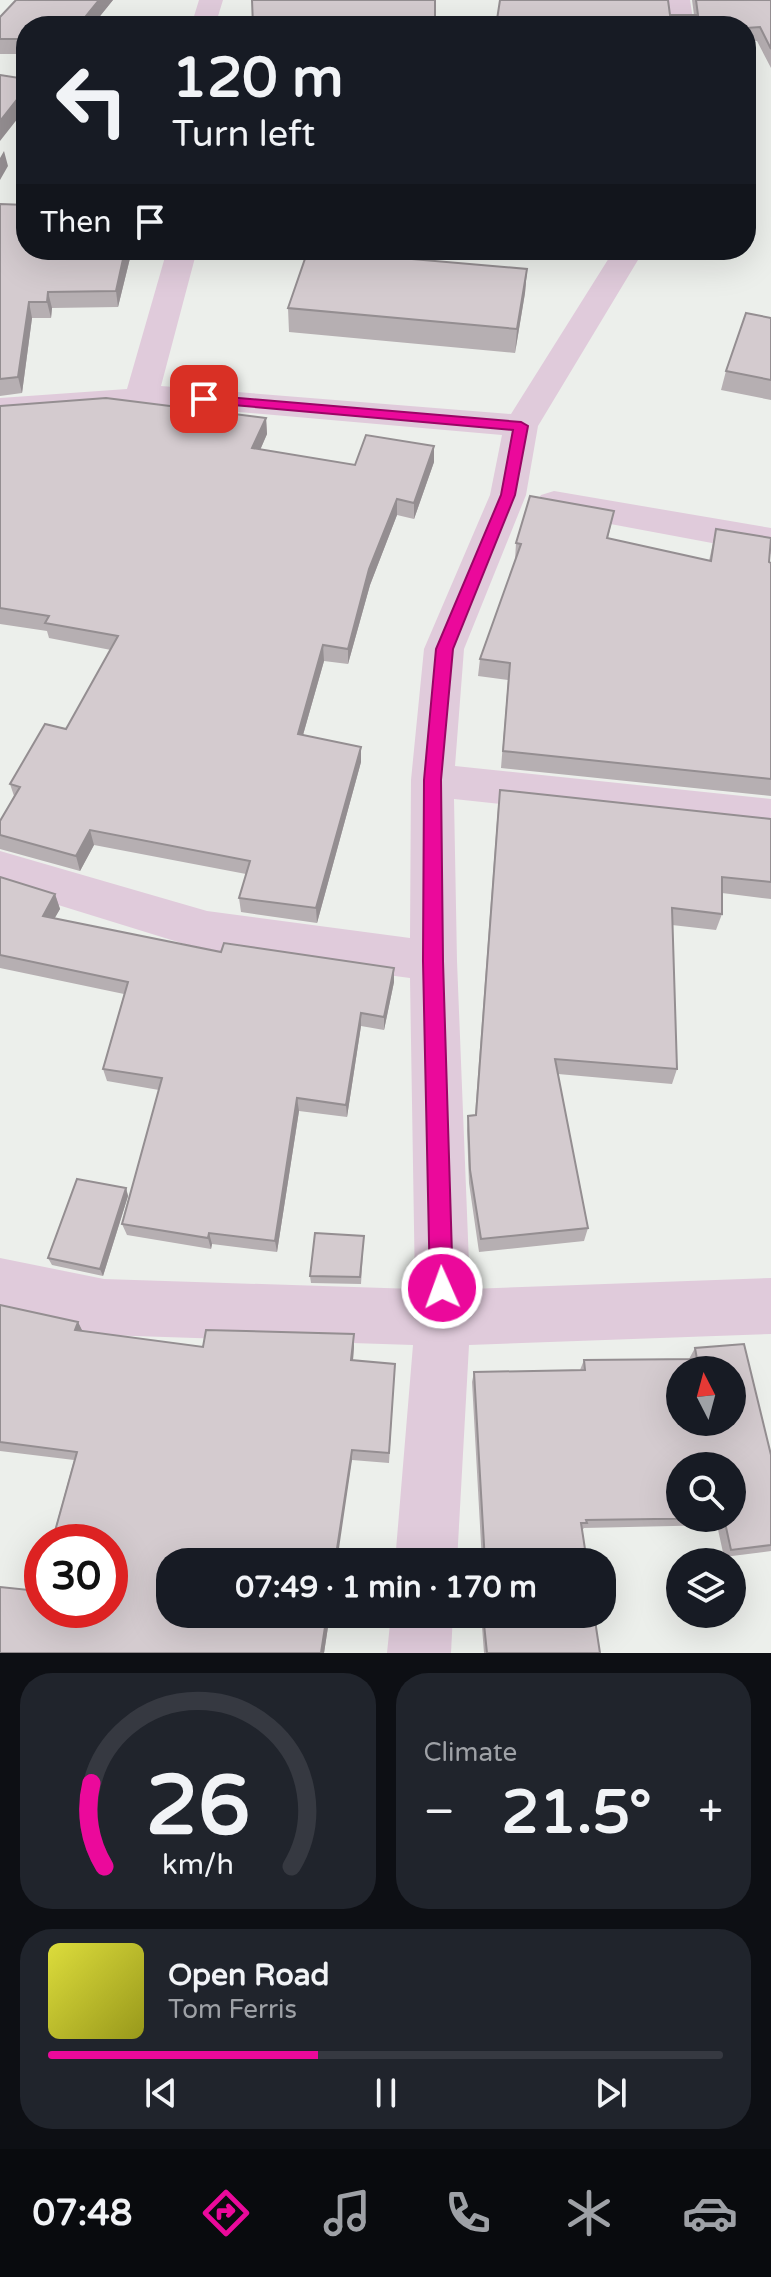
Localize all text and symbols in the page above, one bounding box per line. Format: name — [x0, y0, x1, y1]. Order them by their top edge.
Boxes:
text: 120 m — [172, 45, 343, 112]
icon: left — [40, 48, 144, 152]
text: Turn left — [172, 113, 315, 156]
icon: arrive — [128, 200, 172, 244]
text: Then — [40, 204, 112, 241]
pin — [170, 365, 238, 433]
icon: arrive — [182, 377, 226, 421]
position arrow — [400, 1246, 484, 1330]
north arrow — [666, 1356, 746, 1436]
map controls — [666, 1356, 746, 1628]
button: search — [666, 1452, 746, 1532]
speed limit sign: 30 — [24, 1524, 128, 1628]
button: layers — [666, 1548, 746, 1628]
text: 07:49 · 1 min · 170 m — [235, 1569, 537, 1606]
text: Climate — [424, 1737, 517, 1768]
text: 26 — [146, 1757, 250, 1857]
text: 21.5° — [501, 1777, 652, 1849]
text: − — [424, 1786, 455, 1839]
text: + — [698, 1786, 723, 1839]
text: km/h — [162, 1848, 234, 1882]
text: Open Road — [168, 1957, 329, 1994]
text: Tom Ferris — [168, 1994, 297, 2025]
icon: previous — [139, 2071, 183, 2115]
icon: pause — [364, 2071, 408, 2115]
icon: next — [589, 2071, 633, 2115]
icon: directions — [198, 2185, 254, 2241]
icon: music — [319, 2185, 375, 2241]
icon: phone — [440, 2185, 496, 2241]
icon: climate — [561, 2185, 617, 2241]
icon: car — [682, 2185, 738, 2241]
text: 07:48 — [33, 2192, 132, 2235]

